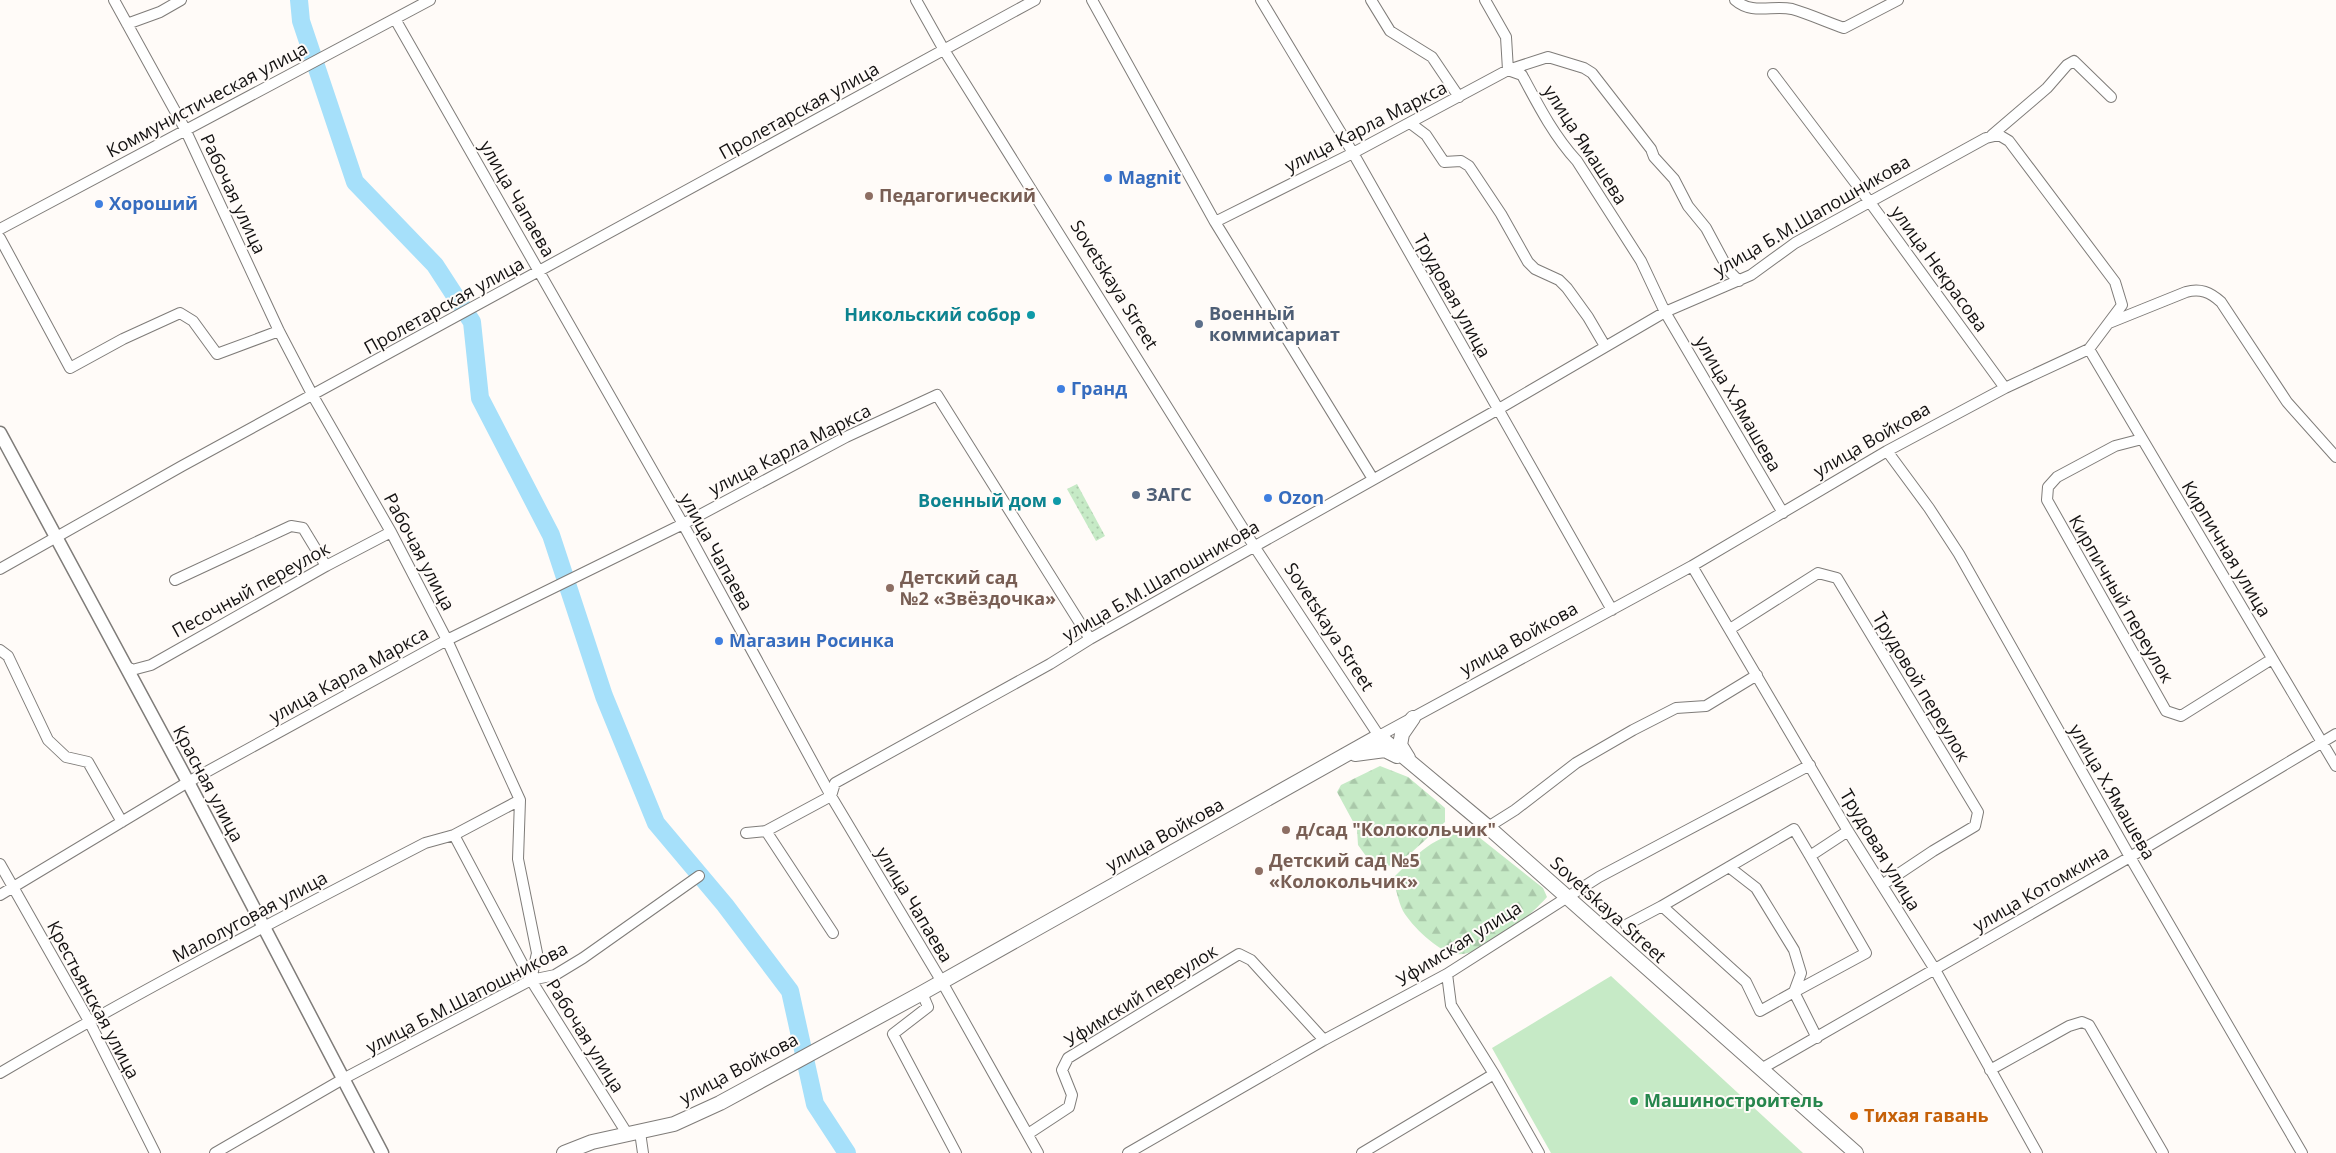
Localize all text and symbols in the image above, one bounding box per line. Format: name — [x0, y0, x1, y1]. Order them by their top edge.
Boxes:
street label: Коммунистическая улица — [102, 36, 311, 162]
street label: Пролетарская улица — [714, 56, 883, 164]
street label: улица Карла Маркса — [1280, 75, 1451, 177]
street label: улица Ямашева — [1538, 80, 1633, 209]
street label: Рабочая улица — [196, 130, 272, 258]
street label: улица Чапаева — [475, 136, 561, 261]
street label: улица Б.М.Шапошникова — [1709, 149, 1914, 281]
place label: Magnit — [1118, 165, 1181, 189]
marker: Magnit — [1102, 172, 1114, 184]
place label: Педагогический — [879, 183, 1036, 207]
marker: Педагогический — [863, 190, 875, 202]
place label: Хороший — [109, 191, 198, 215]
marker: Хороший — [93, 198, 105, 210]
street label: улица Некрасова — [1886, 201, 1994, 336]
street label: Sovetskaya Street — [1065, 215, 1164, 354]
street label: Трудовая улица — [1409, 229, 1497, 362]
street label: Пролетарская улица — [359, 251, 528, 359]
place label: Военный коммисариат — [1209, 301, 1340, 346]
place label: Никольский собор — [844, 302, 1021, 326]
marker: Никольский собор — [1025, 309, 1037, 321]
marker: Военный коммисариат — [1193, 318, 1205, 330]
street label: улица Х.Ямашева — [1690, 331, 1787, 476]
place label: Гранд — [1071, 376, 1127, 400]
marker: Гранд — [1055, 383, 1067, 395]
street label: улица Войкова — [1809, 396, 1934, 482]
street label: улица Карла Маркса — [704, 398, 875, 500]
street label: Кирпичная улица — [2177, 476, 2277, 621]
place label: ЗАГС — [1146, 482, 1192, 506]
place label: Ozon — [1278, 485, 1324, 509]
street label: улица Чапаева — [675, 488, 759, 615]
place label: Военный дом — [918, 488, 1047, 512]
street label: Рабочая улица — [379, 489, 461, 615]
marker: ЗАГС — [1130, 489, 1142, 501]
marker: Ozon — [1262, 492, 1274, 504]
marker: Военный дом — [1051, 495, 1063, 507]
street label: Кирпичный переулок — [2064, 510, 2180, 687]
street label: улица Б.М.Шапошникова — [1058, 514, 1263, 646]
street label: Песочный переулок — [167, 535, 334, 642]
street label: Sovetskaya Street — [1279, 558, 1380, 695]
place label: Детский сад №2 «Звёздочка» — [900, 565, 1056, 610]
marker: Детский сад №2 «Звёздочка» — [884, 582, 896, 594]
street label: улица Войкова — [1455, 596, 1582, 680]
street label: Трудовой переулок — [1868, 607, 1976, 766]
street label: улица Карла Маркса — [265, 620, 433, 728]
place label: Магазин Росинка — [729, 628, 894, 652]
marker: Магазин Росинка — [713, 635, 725, 647]
street label: улица Х.Ямашева — [2064, 719, 2161, 864]
street label: Красная улица — [168, 721, 250, 846]
street label: Трудовая улица — [1835, 784, 1927, 915]
street label: улица Войкова — [1101, 792, 1228, 876]
place label: д/сад "Колокольчик" — [1296, 817, 1496, 841]
marker: д/сад "Колокольчик" — [1280, 824, 1292, 836]
street label: улица Котомкина — [1968, 839, 2113, 937]
street label: улица Чапаева — [871, 842, 959, 967]
place label: Детский сад №5 «Колокольчик» — [1269, 848, 1420, 893]
street label: Sovetskaya Street — [1546, 851, 1672, 968]
street label: Малолуговая улица — [168, 865, 331, 967]
marker: Детский сад №5 «Колокольчик» — [1253, 865, 1265, 877]
street label: Уфимская улица — [1391, 895, 1526, 991]
street label: Крестьянская улица — [42, 916, 146, 1083]
street label: улица Б.М.Шапошникова — [362, 936, 571, 1058]
street label: Уфимский переулок — [1059, 938, 1222, 1052]
street label: Рабочая улица — [541, 974, 630, 1097]
street label: улица Войкова — [675, 1027, 802, 1109]
place label: Машиностроитель — [1644, 1088, 1823, 1112]
marker: Машиностроитель — [1628, 1095, 1640, 1107]
place label: Тихая гавань — [1864, 1103, 1989, 1127]
marker: Тихая гавань — [1848, 1110, 1860, 1122]

